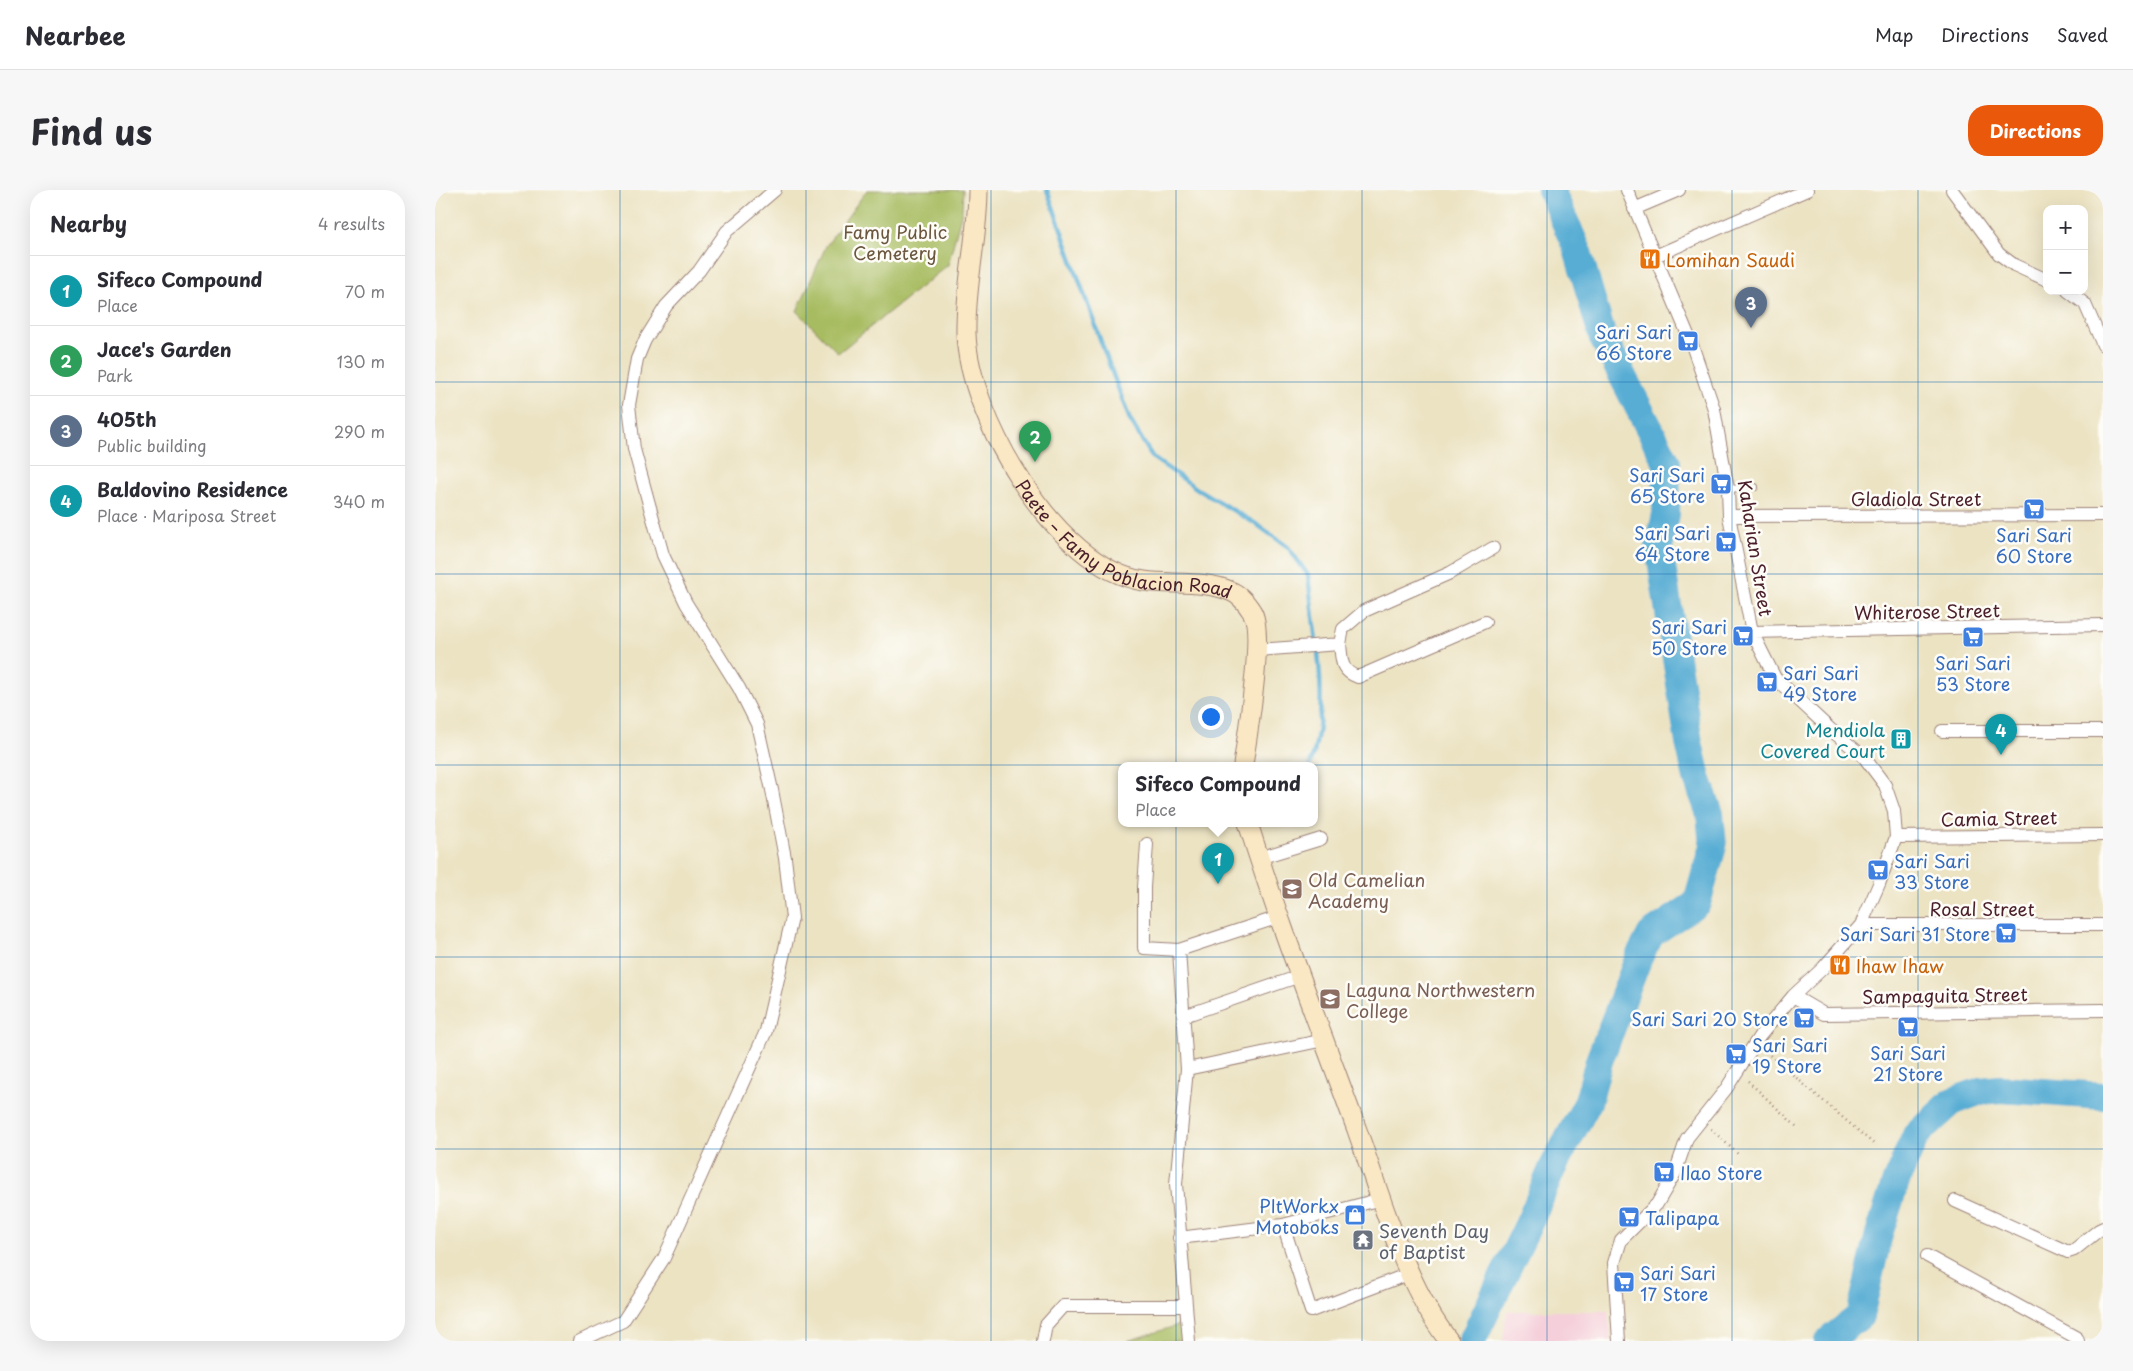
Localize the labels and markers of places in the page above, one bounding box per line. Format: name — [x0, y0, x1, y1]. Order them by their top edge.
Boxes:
place label: Lomihan Saudi — [1666, 246, 1795, 273]
restaurant icon: Lomihan Saudi — [1638, 247, 1662, 271]
pin: 3 — [1735, 287, 1767, 328]
place label: Sari Sari 66 Store — [1596, 318, 1672, 366]
supermarket icon: Sari Sari 66 Store — [1676, 329, 1700, 353]
pin: 2 — [1019, 421, 1051, 462]
place label: Sari Sari 65 Store — [1629, 461, 1705, 509]
supermarket icon: Sari Sari 65 Store — [1709, 472, 1733, 496]
supermarket icon: Sari Sari 60 Store — [2022, 497, 2046, 521]
place label: Sari Sari 64 Store — [1634, 519, 1710, 567]
place label: Sari Sari 60 Store — [1996, 521, 2072, 569]
supermarket icon: Sari Sari 64 Store — [1714, 530, 1738, 554]
place label: Sari Sari 50 Store — [1651, 613, 1727, 661]
supermarket icon: Sari Sari 50 Store — [1731, 624, 1755, 648]
supermarket icon: Sari Sari 53 Store — [1961, 625, 1985, 649]
place label: Sari Sari 53 Store — [1935, 649, 2011, 697]
place label: Sari Sari 49 Store — [1783, 659, 1859, 707]
supermarket icon: Sari Sari 49 Store — [1755, 670, 1779, 694]
pin: 4 — [1985, 714, 2017, 755]
place label: Mendiola Covered Court — [1760, 716, 1886, 764]
building icon: Mendiola Covered Court — [1889, 727, 1913, 751]
pin: 1 — [1202, 843, 1234, 884]
place label: Sari Sari 33 Store — [1894, 847, 1970, 895]
supermarket icon: Sari Sari 33 Store — [1866, 858, 1890, 882]
place label: Old Camelian Academy — [1308, 866, 1425, 914]
school or university icon: Old Camelian Academy — [1280, 877, 1304, 901]
place label: Sari Sari 31 Store — [1840, 920, 1990, 947]
supermarket icon: Sari Sari 31 Store — [1994, 921, 2018, 945]
place label: Ihaw Ihaw — [1856, 952, 1944, 979]
restaurant icon: Ihaw Ihaw — [1828, 953, 1852, 977]
place label: Laguna Northwestern College — [1346, 976, 1535, 1024]
school or university icon: Laguna Northwestern College — [1318, 987, 1342, 1011]
place label: Sari Sari 20 Store — [1631, 1005, 1788, 1032]
supermarket icon: Sari Sari 20 Store — [1792, 1006, 1816, 1030]
supermarket icon: Sari Sari 21 Store — [1896, 1015, 1920, 1039]
place label: Sari Sari 19 Store — [1752, 1031, 1828, 1079]
place label: Sari Sari 21 Store — [1870, 1039, 1946, 1087]
supermarket icon: Sari Sari 19 Store — [1724, 1042, 1748, 1066]
place label: Ilao Store — [1680, 1159, 1763, 1186]
supermarket icon: Ilao Store — [1652, 1160, 1676, 1184]
place label: PItWorkx Motoboks — [1255, 1192, 1339, 1240]
shop icon: PItWorkx Motoboks — [1343, 1203, 1367, 1227]
place label: Talipapa — [1645, 1204, 1720, 1231]
supermarket icon: Talipapa — [1617, 1205, 1641, 1229]
place label: Seventh Day of Baptist — [1379, 1217, 1489, 1265]
temple icon: Seventh Day of Baptist — [1351, 1228, 1375, 1252]
place label: Sari Sari 17 Store — [1640, 1259, 1716, 1307]
supermarket icon: Sari Sari 17 Store — [1612, 1270, 1636, 1294]

